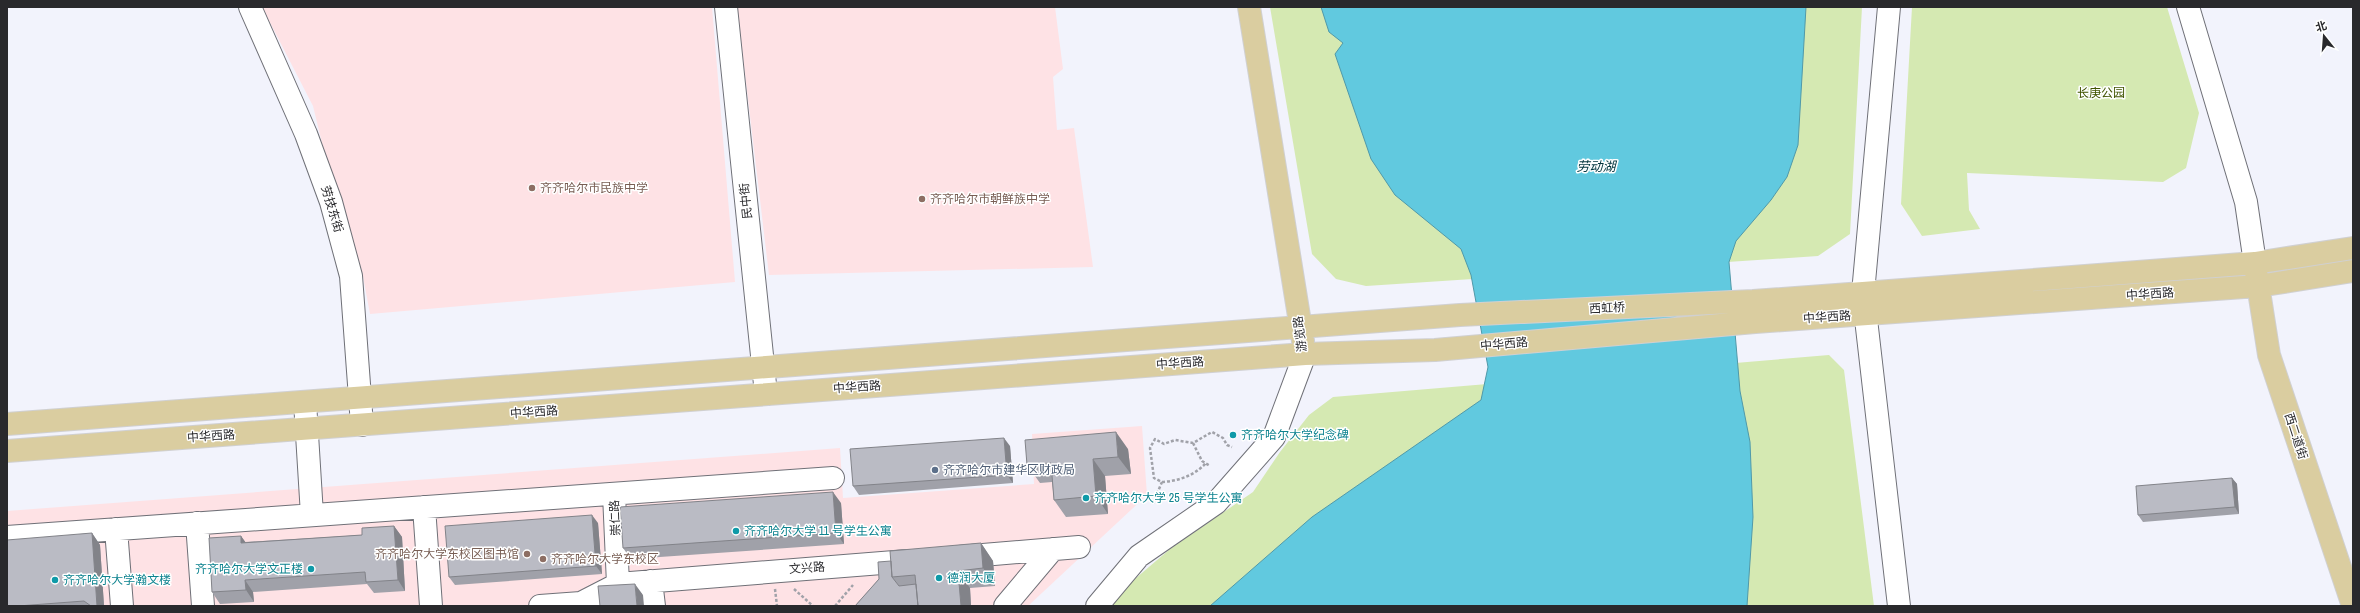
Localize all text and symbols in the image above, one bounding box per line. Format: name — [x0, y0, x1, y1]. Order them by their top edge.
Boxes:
north arrow — [2304, 16, 2344, 56]
text: 北 — [2314, 18, 2328, 35]
park label: 长庚公园 — [2077, 85, 2125, 101]
water label: 劳动湖 — [1576, 158, 1617, 175]
place label: 齐齐哈尔市民族中学 — [540, 180, 648, 196]
street label: 民中街 — [736, 182, 756, 220]
marker: 齐齐哈尔市民族中学 — [527, 183, 537, 193]
street label: 劳技东街 — [317, 184, 347, 234]
place label: 齐齐哈尔市朝鲜族中学 — [930, 191, 1050, 207]
marker: 齐齐哈尔市朝鲜族中学 — [917, 194, 927, 204]
street label: 中华西路 — [2125, 284, 2175, 304]
street label: 西虹桥 — [1589, 299, 1625, 317]
street label: 中华西路 — [1802, 307, 1852, 327]
street label: 游览路 — [1290, 315, 1310, 353]
street label: 中华西路 — [1479, 334, 1529, 354]
street label: 中华西路 — [1155, 353, 1205, 373]
street label: 中华西路 — [832, 377, 882, 397]
street label: 中华西路 — [509, 402, 559, 422]
street label: 西二道街 — [2281, 411, 2311, 461]
street label: 中华西路 — [186, 426, 236, 446]
place label: 齐齐哈尔大学纪念碑 — [1241, 427, 1349, 443]
marker: 齐齐哈尔大学纪念碑 — [1228, 430, 1238, 440]
place label: 齐齐哈尔市建华区财政局 — [943, 462, 1075, 478]
marker: 齐齐哈尔市建华区财政局 — [930, 465, 940, 475]
place label: 齐齐哈尔大学 25 号学生公寓 — [1094, 490, 1242, 506]
marker: 齐齐哈尔大学 25 号学生公寓 — [1081, 493, 1091, 503]
street label: 崇仁路 — [606, 500, 624, 536]
place label: 齐齐哈尔大学 11 号学生公寓 — [744, 523, 892, 539]
marker: 齐齐哈尔大学 11 号学生公寓 — [731, 526, 741, 536]
place label: 齐齐哈尔大学东校区图书馆 — [375, 546, 519, 562]
marker: 齐齐哈尔大学东校区图书馆 — [522, 549, 532, 559]
place label: 齐齐哈尔大学东校区 — [551, 551, 659, 567]
marker: 齐齐哈尔大学东校区 — [538, 554, 548, 564]
street label: 文兴路 — [788, 559, 826, 577]
place label: 齐齐哈尔大学文正楼 — [195, 561, 303, 577]
marker: 齐齐哈尔大学文正楼 — [306, 564, 316, 574]
place label: 德润大厦 — [947, 570, 995, 586]
place label: 齐齐哈尔大学瀚文楼 — [63, 572, 171, 588]
marker: 德润大厦 — [934, 573, 944, 583]
marker: 齐齐哈尔大学瀚文楼 — [50, 575, 60, 585]

